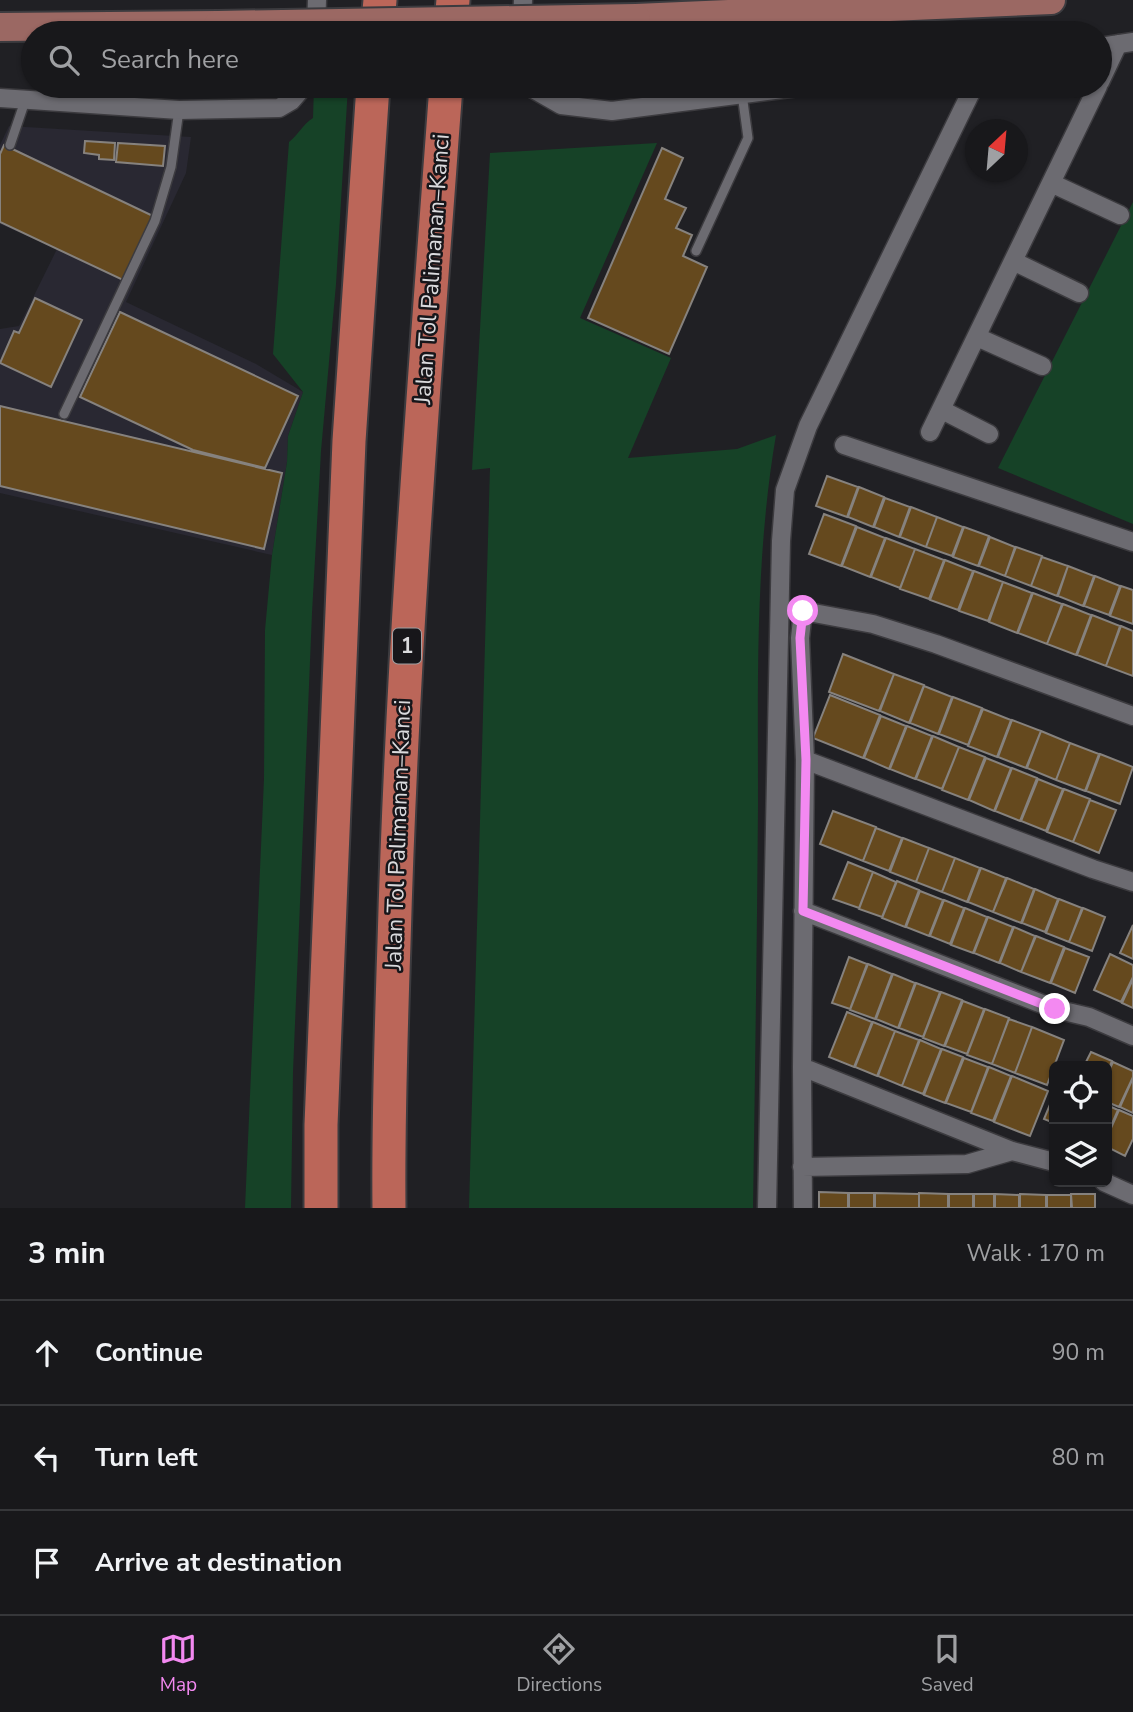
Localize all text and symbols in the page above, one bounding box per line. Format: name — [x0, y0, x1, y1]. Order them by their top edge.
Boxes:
search box — [21, 21, 1112, 98]
icon: search — [45, 41, 83, 79]
text: Search here — [101, 42, 239, 77]
north arrow — [965, 119, 1028, 182]
street label: Jalan Tol Palimanan–Kanci — [407, 133, 457, 406]
route start — [787, 595, 818, 626]
road number: 1 — [393, 628, 421, 664]
street label: Jalan Tol Palimanan–Kanci — [378, 699, 418, 972]
route end — [1039, 993, 1070, 1024]
map controls — [1049, 1061, 1112, 1187]
button: locate — [1049, 1061, 1112, 1124]
button: layers — [1049, 1124, 1112, 1187]
text: 3 min — [28, 1233, 106, 1274]
text: Walk · 170 m — [966, 1238, 1105, 1269]
icon: ahead — [28, 1334, 66, 1372]
text: Continue — [95, 1335, 203, 1370]
text: 90 m — [1052, 1337, 1105, 1368]
icon: left — [28, 1439, 66, 1477]
text: Turn left — [95, 1440, 198, 1475]
text: 80 m — [1052, 1442, 1105, 1473]
icon: arrive — [28, 1544, 66, 1582]
text: Arrive at destination — [95, 1545, 342, 1580]
tab: Map — [159, 1630, 197, 1698]
tab: Directions — [516, 1630, 602, 1698]
tab: Saved — [921, 1630, 974, 1698]

